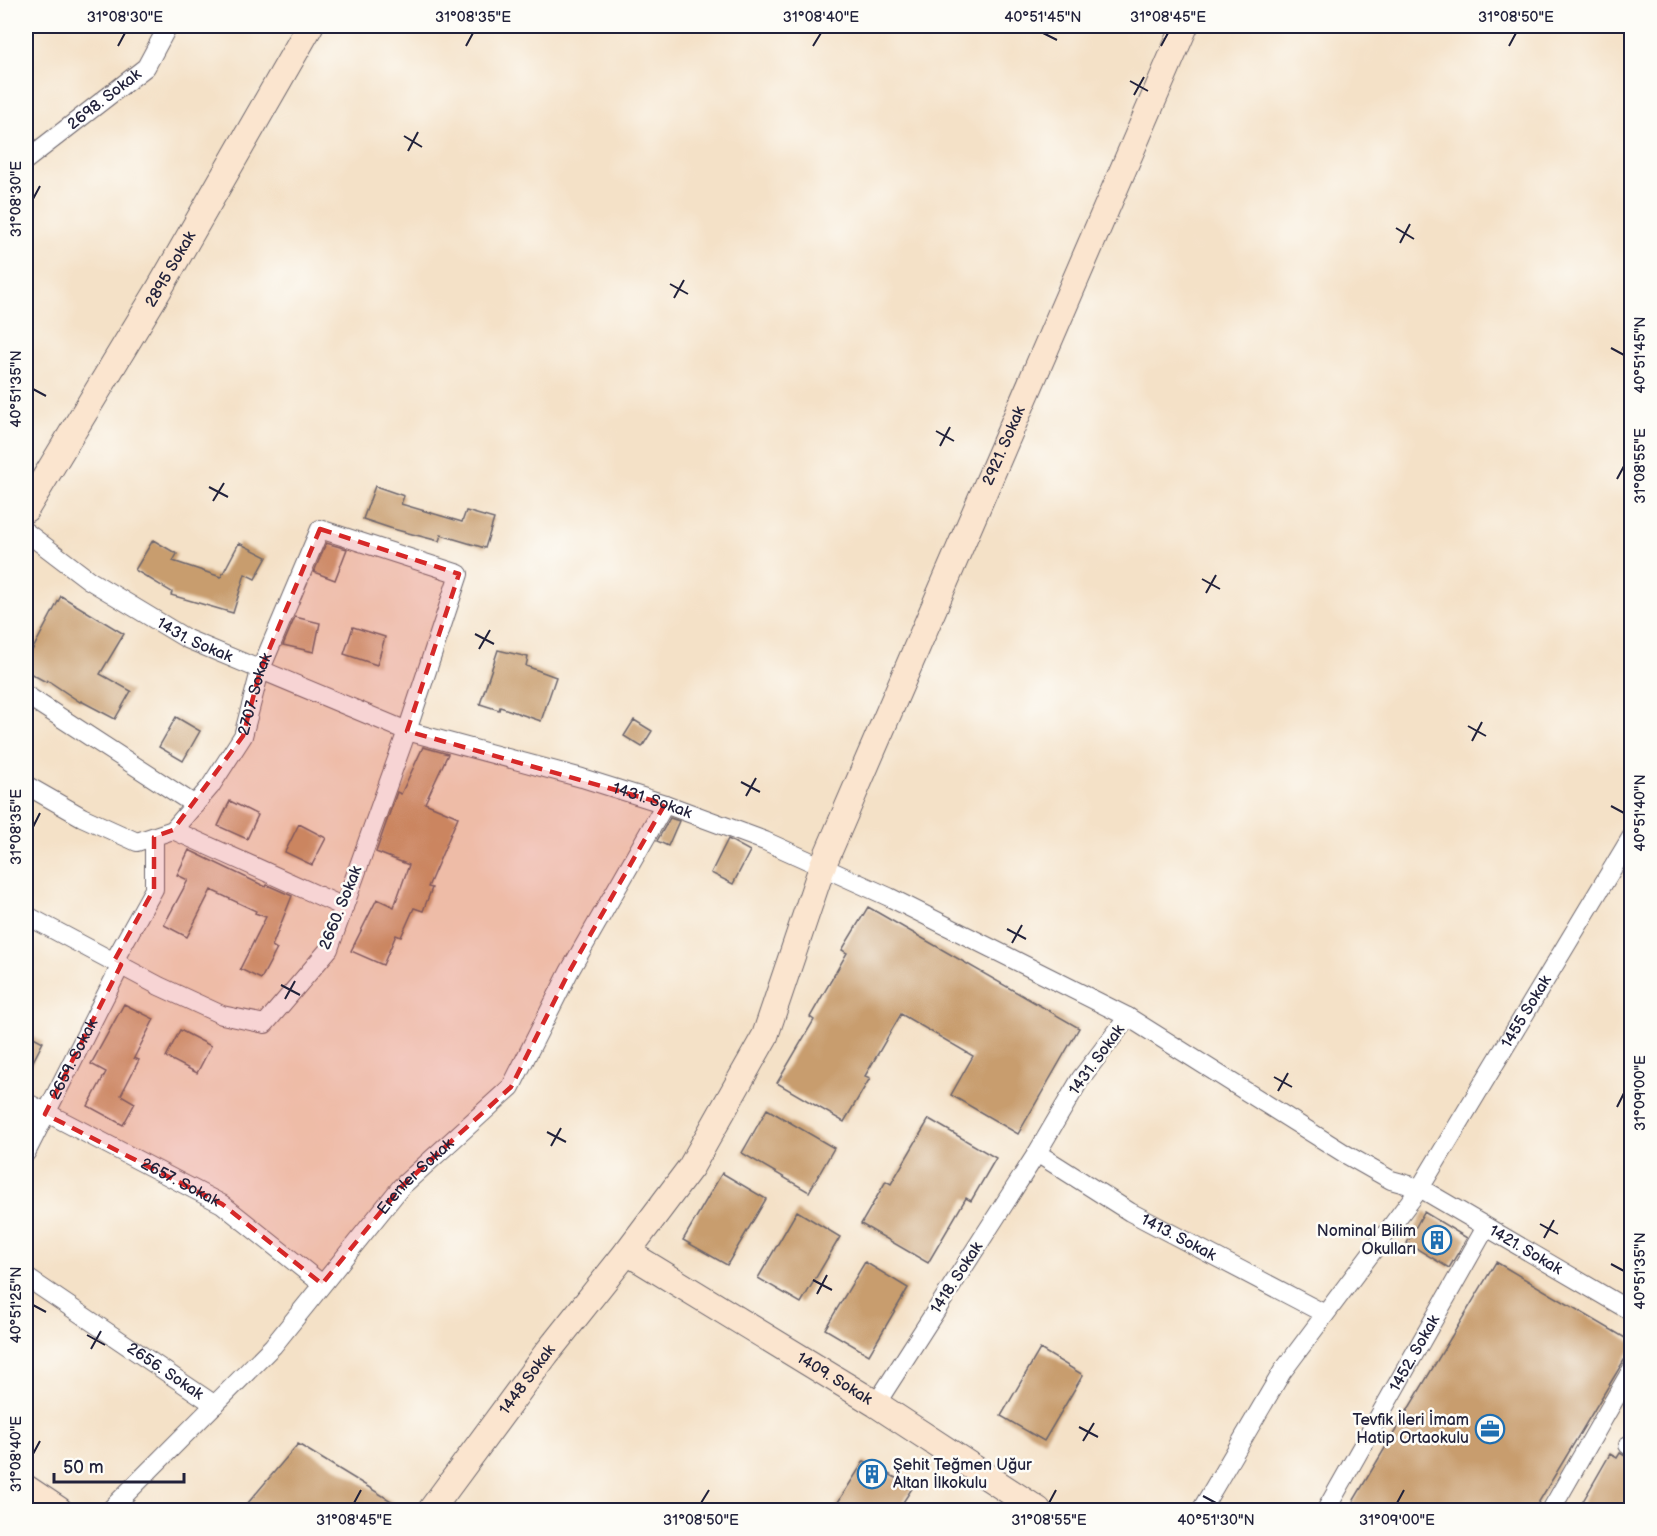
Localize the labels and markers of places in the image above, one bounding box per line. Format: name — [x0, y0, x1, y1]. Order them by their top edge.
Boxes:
place label: Nominal Bilim Okulları — [1317, 1222, 1416, 1259]
building icon: Nominal Bilim Okulları — [1421, 1224, 1453, 1256]
place label: Tevfik İleri İmam Hatip Ortaokulu — [1353, 1409, 1469, 1448]
office icon: Tevfik İleri İmam Hatip Ortaokulu — [1474, 1413, 1506, 1445]
place label: Şehit Teğmen Uğur Altan İlkokulu — [893, 1456, 1032, 1493]
building icon: Şehit Teğmen Uğur Altan İlkokulu — [856, 1458, 888, 1490]

